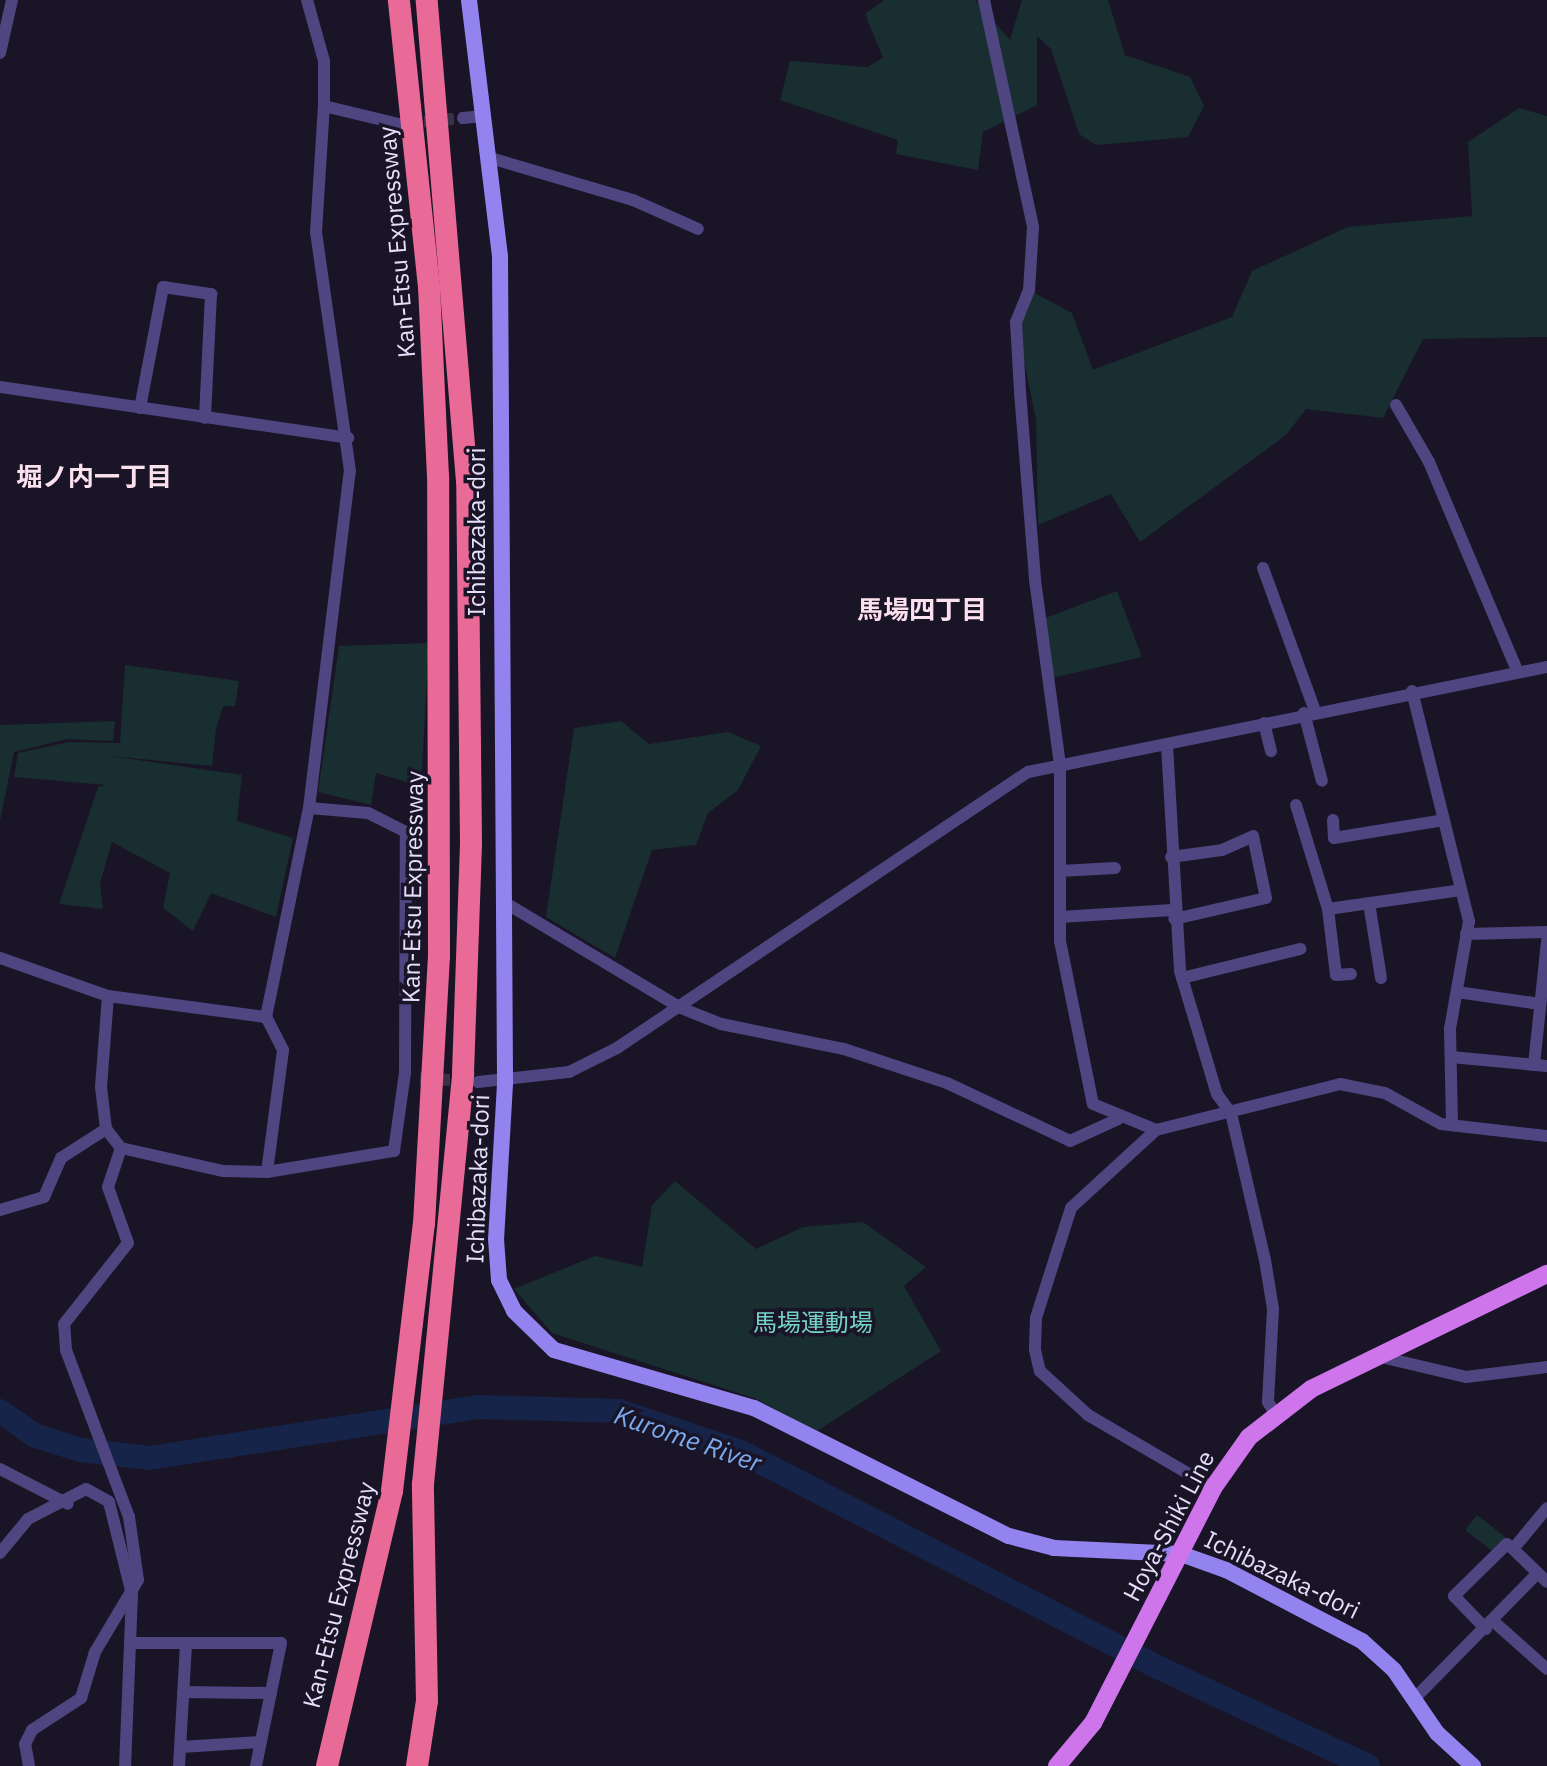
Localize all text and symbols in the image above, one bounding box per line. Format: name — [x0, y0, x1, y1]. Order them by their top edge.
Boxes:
street label: Kan-Etsu Expressway — [373, 125, 421, 359]
street label: Ichibazaka-dori — [463, 447, 491, 617]
district label: 堀ノ内一丁目 — [16, 461, 172, 493]
district label: 馬場四丁目 — [857, 594, 987, 626]
street label: Kan-Etsu Expressway — [397, 771, 429, 1003]
street label: Ichibazaka-dori — [461, 1094, 495, 1264]
park label: 馬場運動場 — [753, 1309, 873, 1337]
water label: Kurome River — [610, 1399, 766, 1479]
street label: Hoya-Shiki Line — [1117, 1446, 1221, 1606]
street label: Kan-Etsu Expressway — [297, 1479, 381, 1711]
street label: Ichibazaka-dori — [1200, 1525, 1364, 1625]

